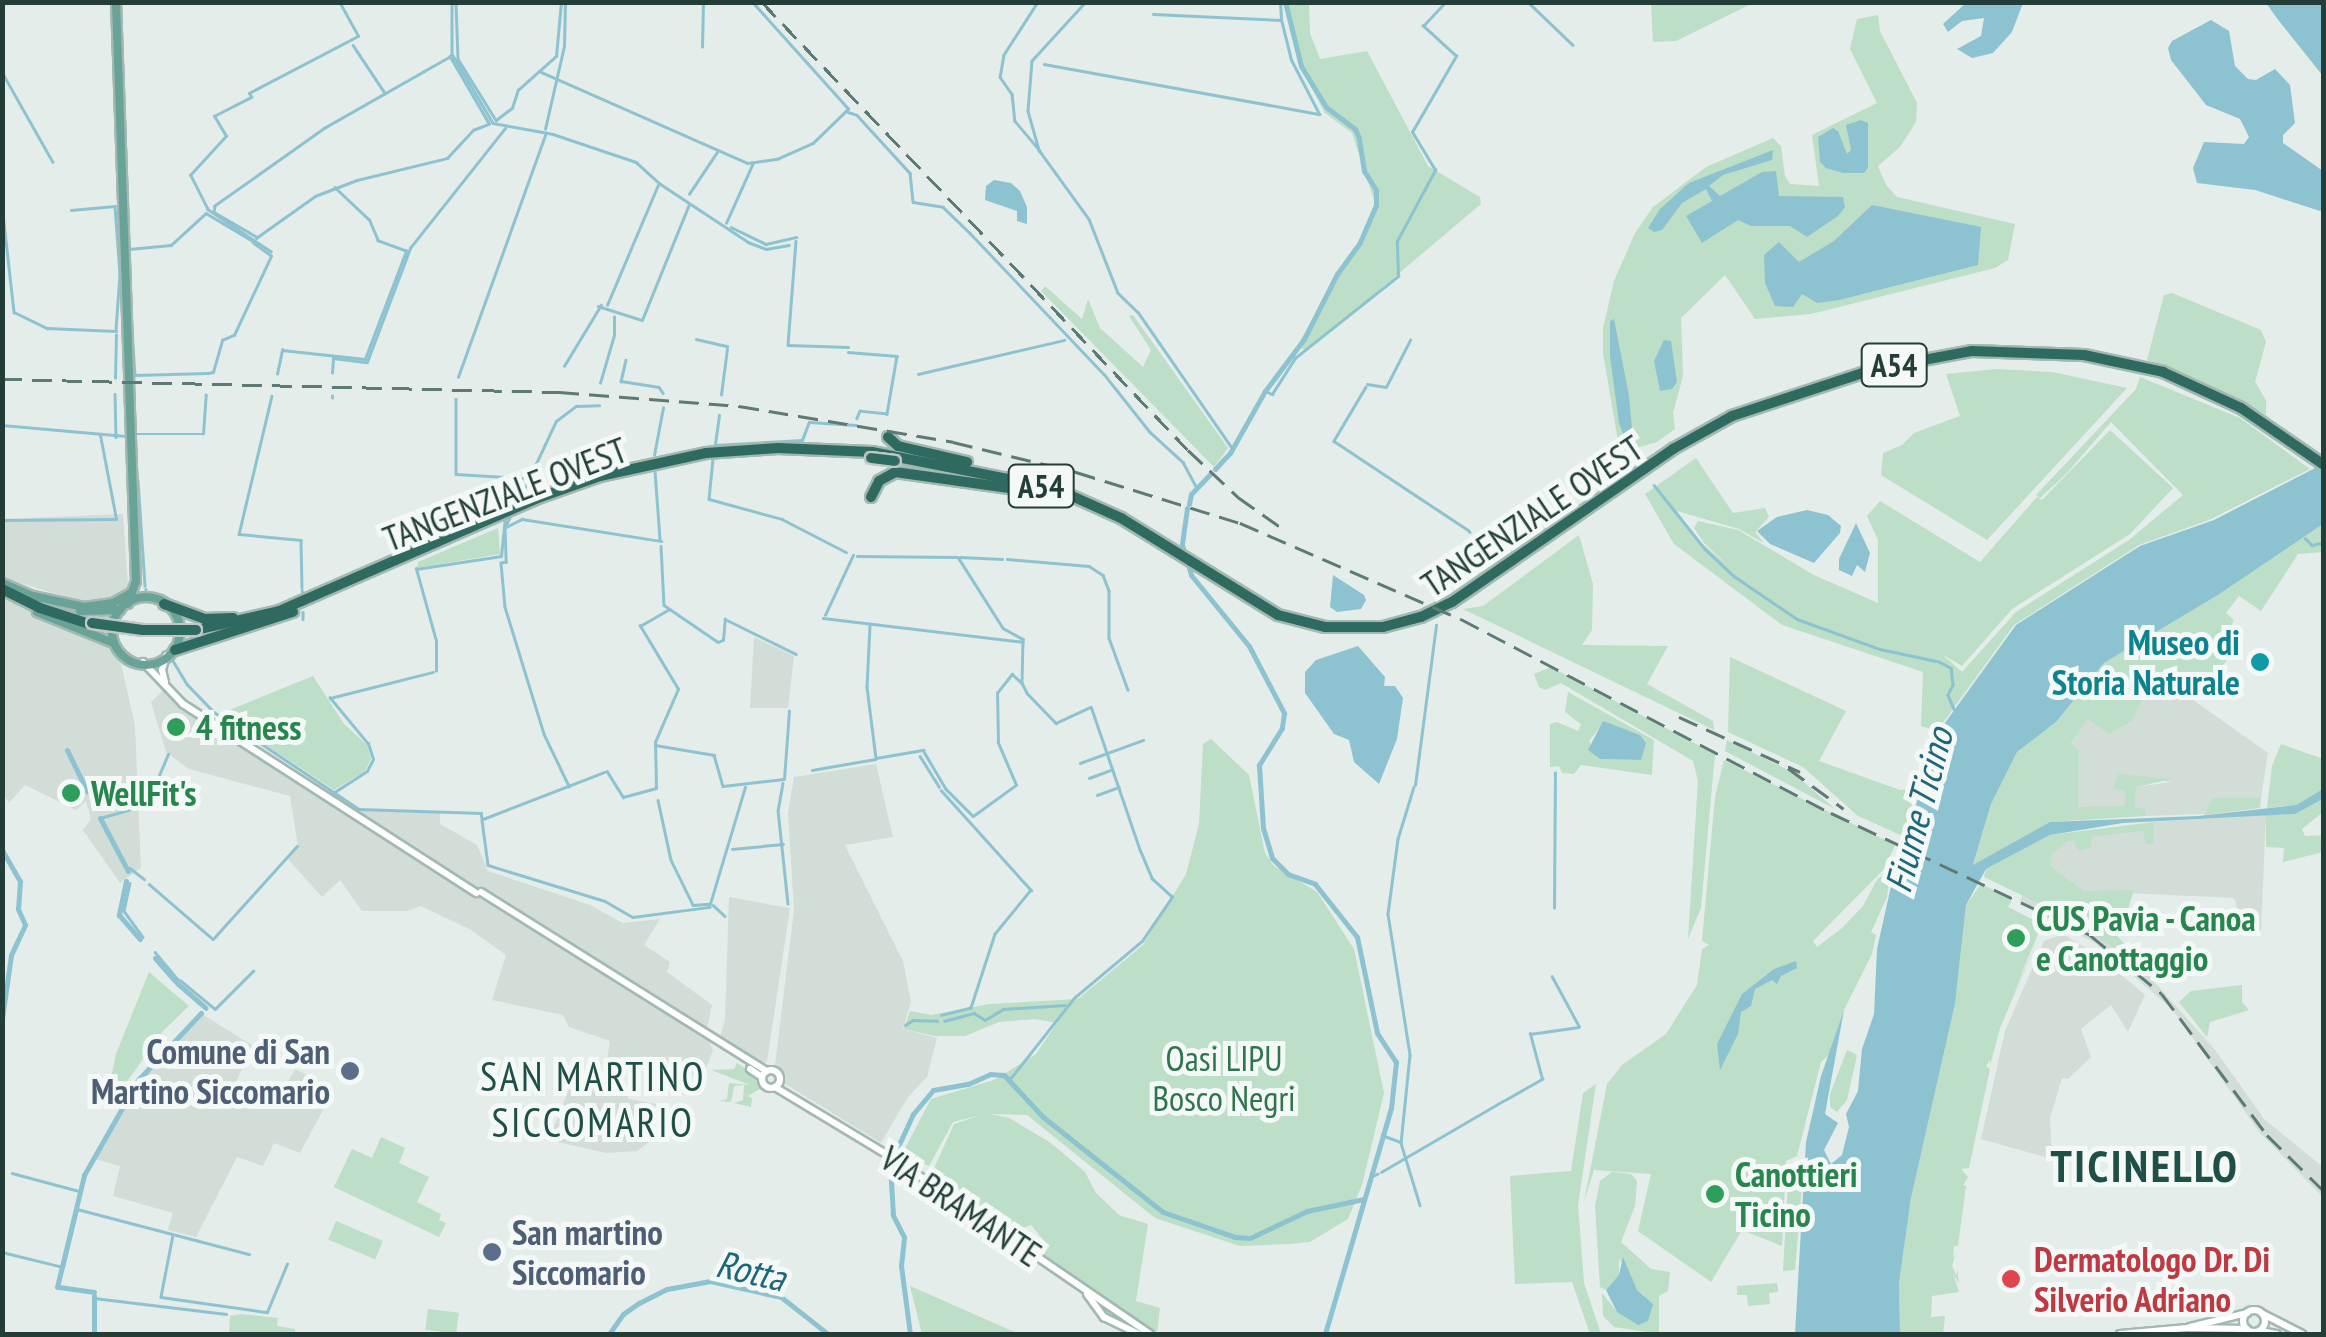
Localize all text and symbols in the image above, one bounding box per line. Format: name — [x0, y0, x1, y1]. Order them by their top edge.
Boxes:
road number: A54 — [1859, 338, 1929, 392]
street label: TANGENZIALE OVEST — [1414, 427, 1650, 605]
street label: TANGENZIALE OVEST — [377, 428, 633, 560]
road number: A54 — [1006, 459, 1076, 513]
place label: Museo di Storia Naturale — [2052, 621, 2240, 703]
marker: Museo di Storia Naturale — [2249, 651, 2271, 673]
place label: 4 fitness — [196, 706, 301, 748]
marker: 4 fitness — [165, 716, 187, 738]
water label: Fiume Ticino — [1874, 722, 1962, 898]
place label: WellFit's — [91, 772, 197, 814]
marker: WellFit's — [60, 782, 82, 804]
place label: CUS Pavia - Canoa e Canottaggio — [2036, 897, 2260, 979]
marker: CUS Pavia - Canoa e Canottaggio — [2005, 927, 2027, 949]
place label: Comune di San Martino Siccomario — [91, 1030, 330, 1112]
park label: Oasi LIPU Bosco Negri — [1152, 1037, 1296, 1119]
district label: SAN MARTINO SICCOMARIO — [480, 1052, 706, 1146]
marker: Comune di San Martino Siccomario — [339, 1060, 361, 1082]
street label: VIA BRAMANTE — [872, 1137, 1050, 1275]
district label: TICINELLO — [2051, 1139, 2239, 1193]
place label: Canottieri Ticino — [1735, 1153, 1858, 1235]
marker: Canottieri Ticino — [1704, 1183, 1726, 1205]
place label: San martino Siccomario — [512, 1211, 663, 1293]
place label: Dermatologo Dr. Di Silverio Adriano — [2034, 1238, 2272, 1320]
water label: Rotta — [712, 1240, 790, 1300]
marker: San martino Siccomario — [481, 1241, 503, 1263]
marker: Dermatologo Dr. Di Silverio Adriano — [1998, 1266, 2024, 1292]

